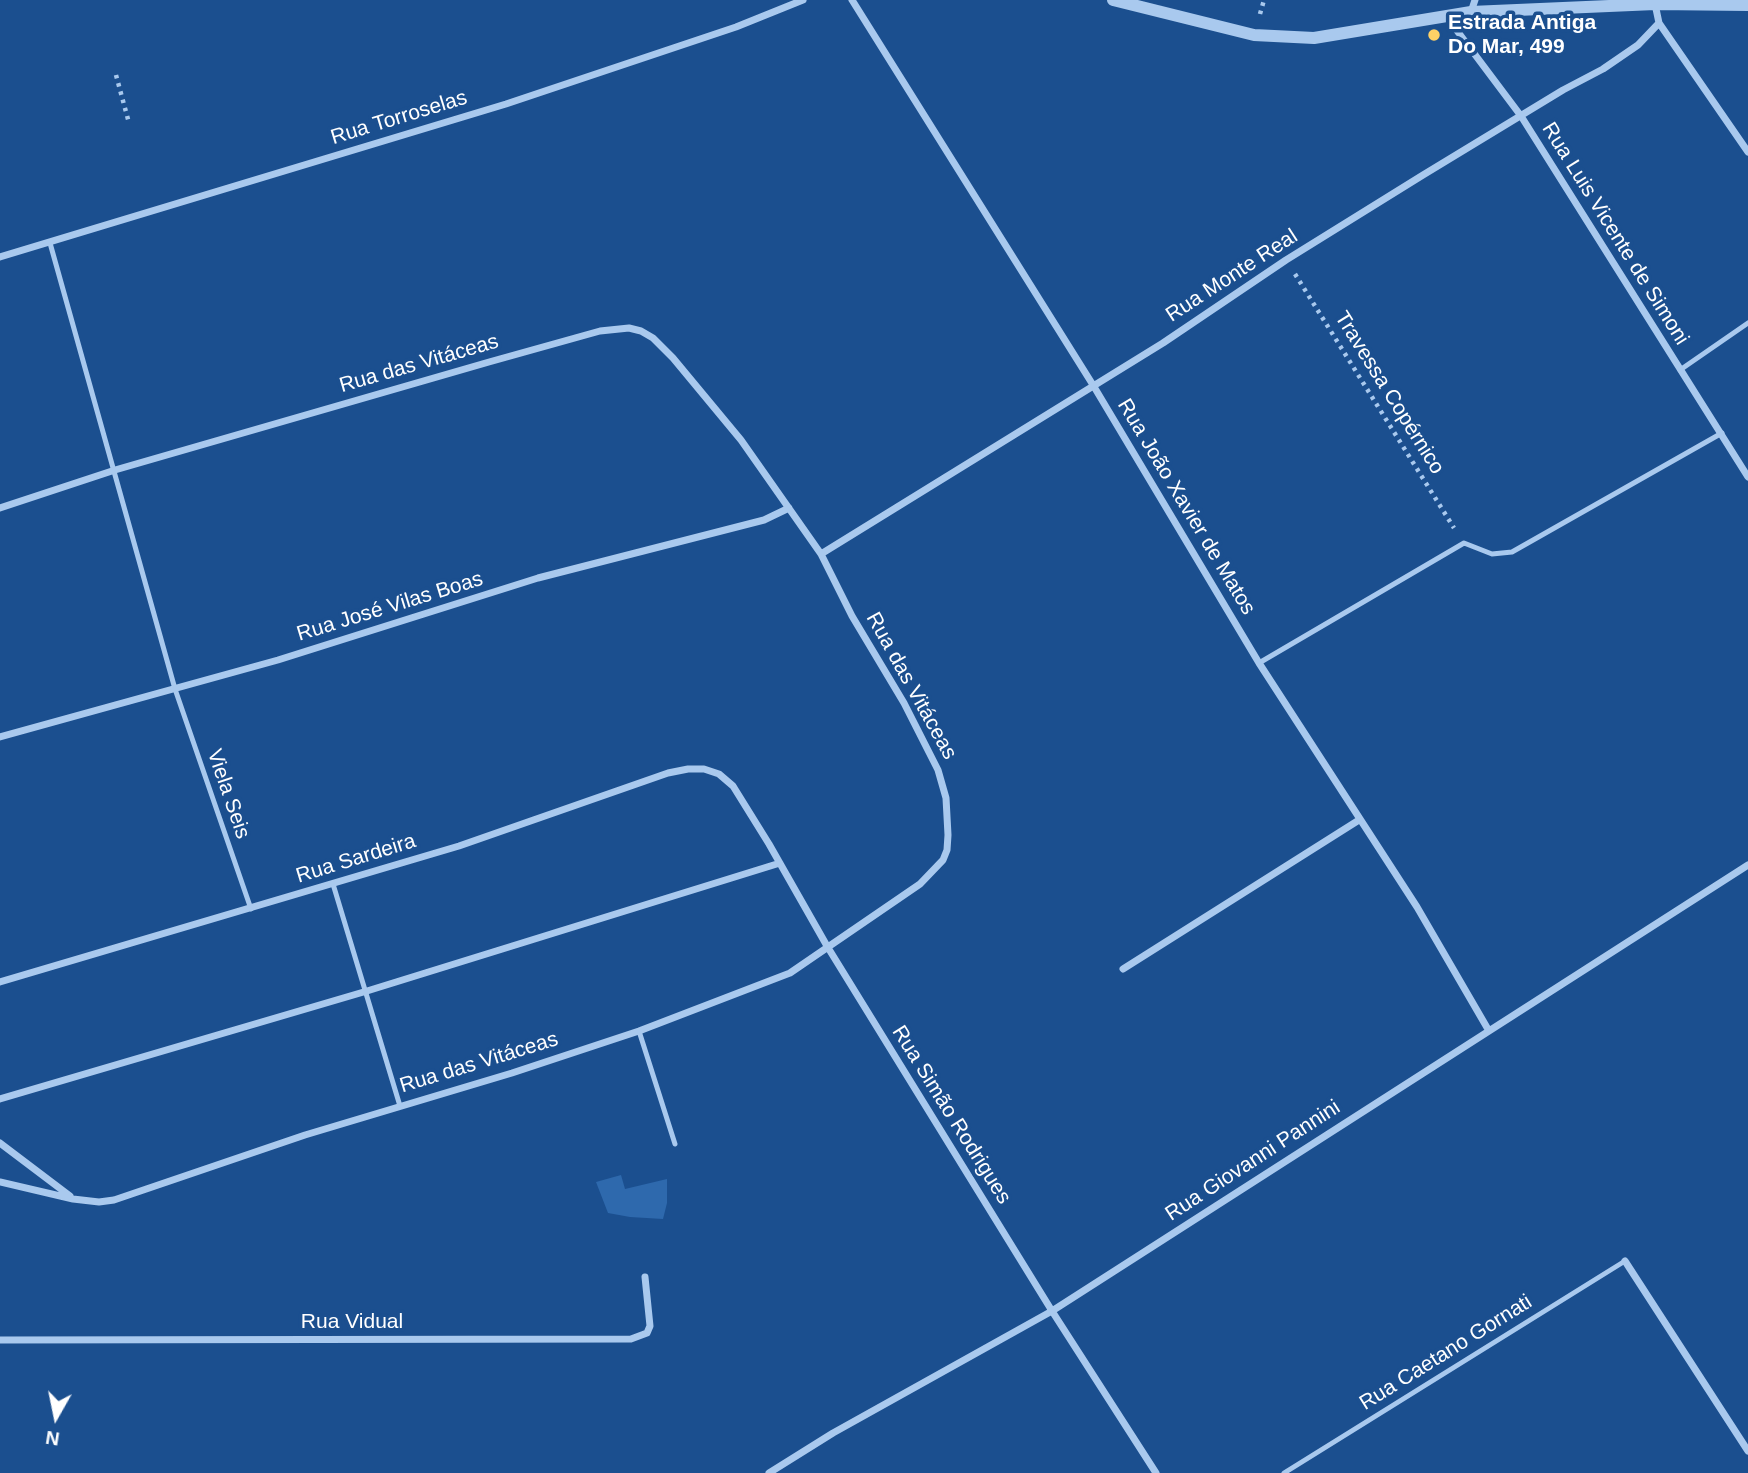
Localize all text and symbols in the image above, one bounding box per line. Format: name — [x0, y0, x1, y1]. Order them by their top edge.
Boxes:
place label: Estrada Antiga Do Mar, 499 — [1448, 10, 1596, 60]
marker: Estrada Antiga Do Mar, 499 — [1426, 27, 1442, 43]
street label: Rua Torroselas — [328, 85, 470, 151]
street label: Rua Luis Vicente de Simoni — [1536, 118, 1694, 350]
street label: Rua Monte Real — [1162, 224, 1302, 328]
street label: Travessa Copérnico — [1329, 307, 1449, 479]
street label: Rua das Vitáceas — [337, 329, 501, 399]
street label: Rua João Xavier de Matos — [1111, 394, 1261, 620]
street label: Rua José Vilas Boas — [294, 567, 486, 647]
street label: Rua das Vitáceas — [860, 608, 962, 764]
street label: Viela Seis — [201, 746, 255, 842]
street label: Rua Sardeira — [293, 829, 419, 889]
street label: Rua Simão Rodrigues — [886, 1021, 1016, 1209]
street label: Rua das Vitáceas — [397, 1027, 561, 1099]
street label: Rua Giovanni Pannini — [1161, 1095, 1345, 1227]
street label: Rua Caetano Gornati — [1355, 1290, 1537, 1416]
street label: Rua Vidual — [301, 1309, 403, 1335]
north arrow — [21, 1382, 91, 1452]
text: N — [44, 1427, 61, 1450]

